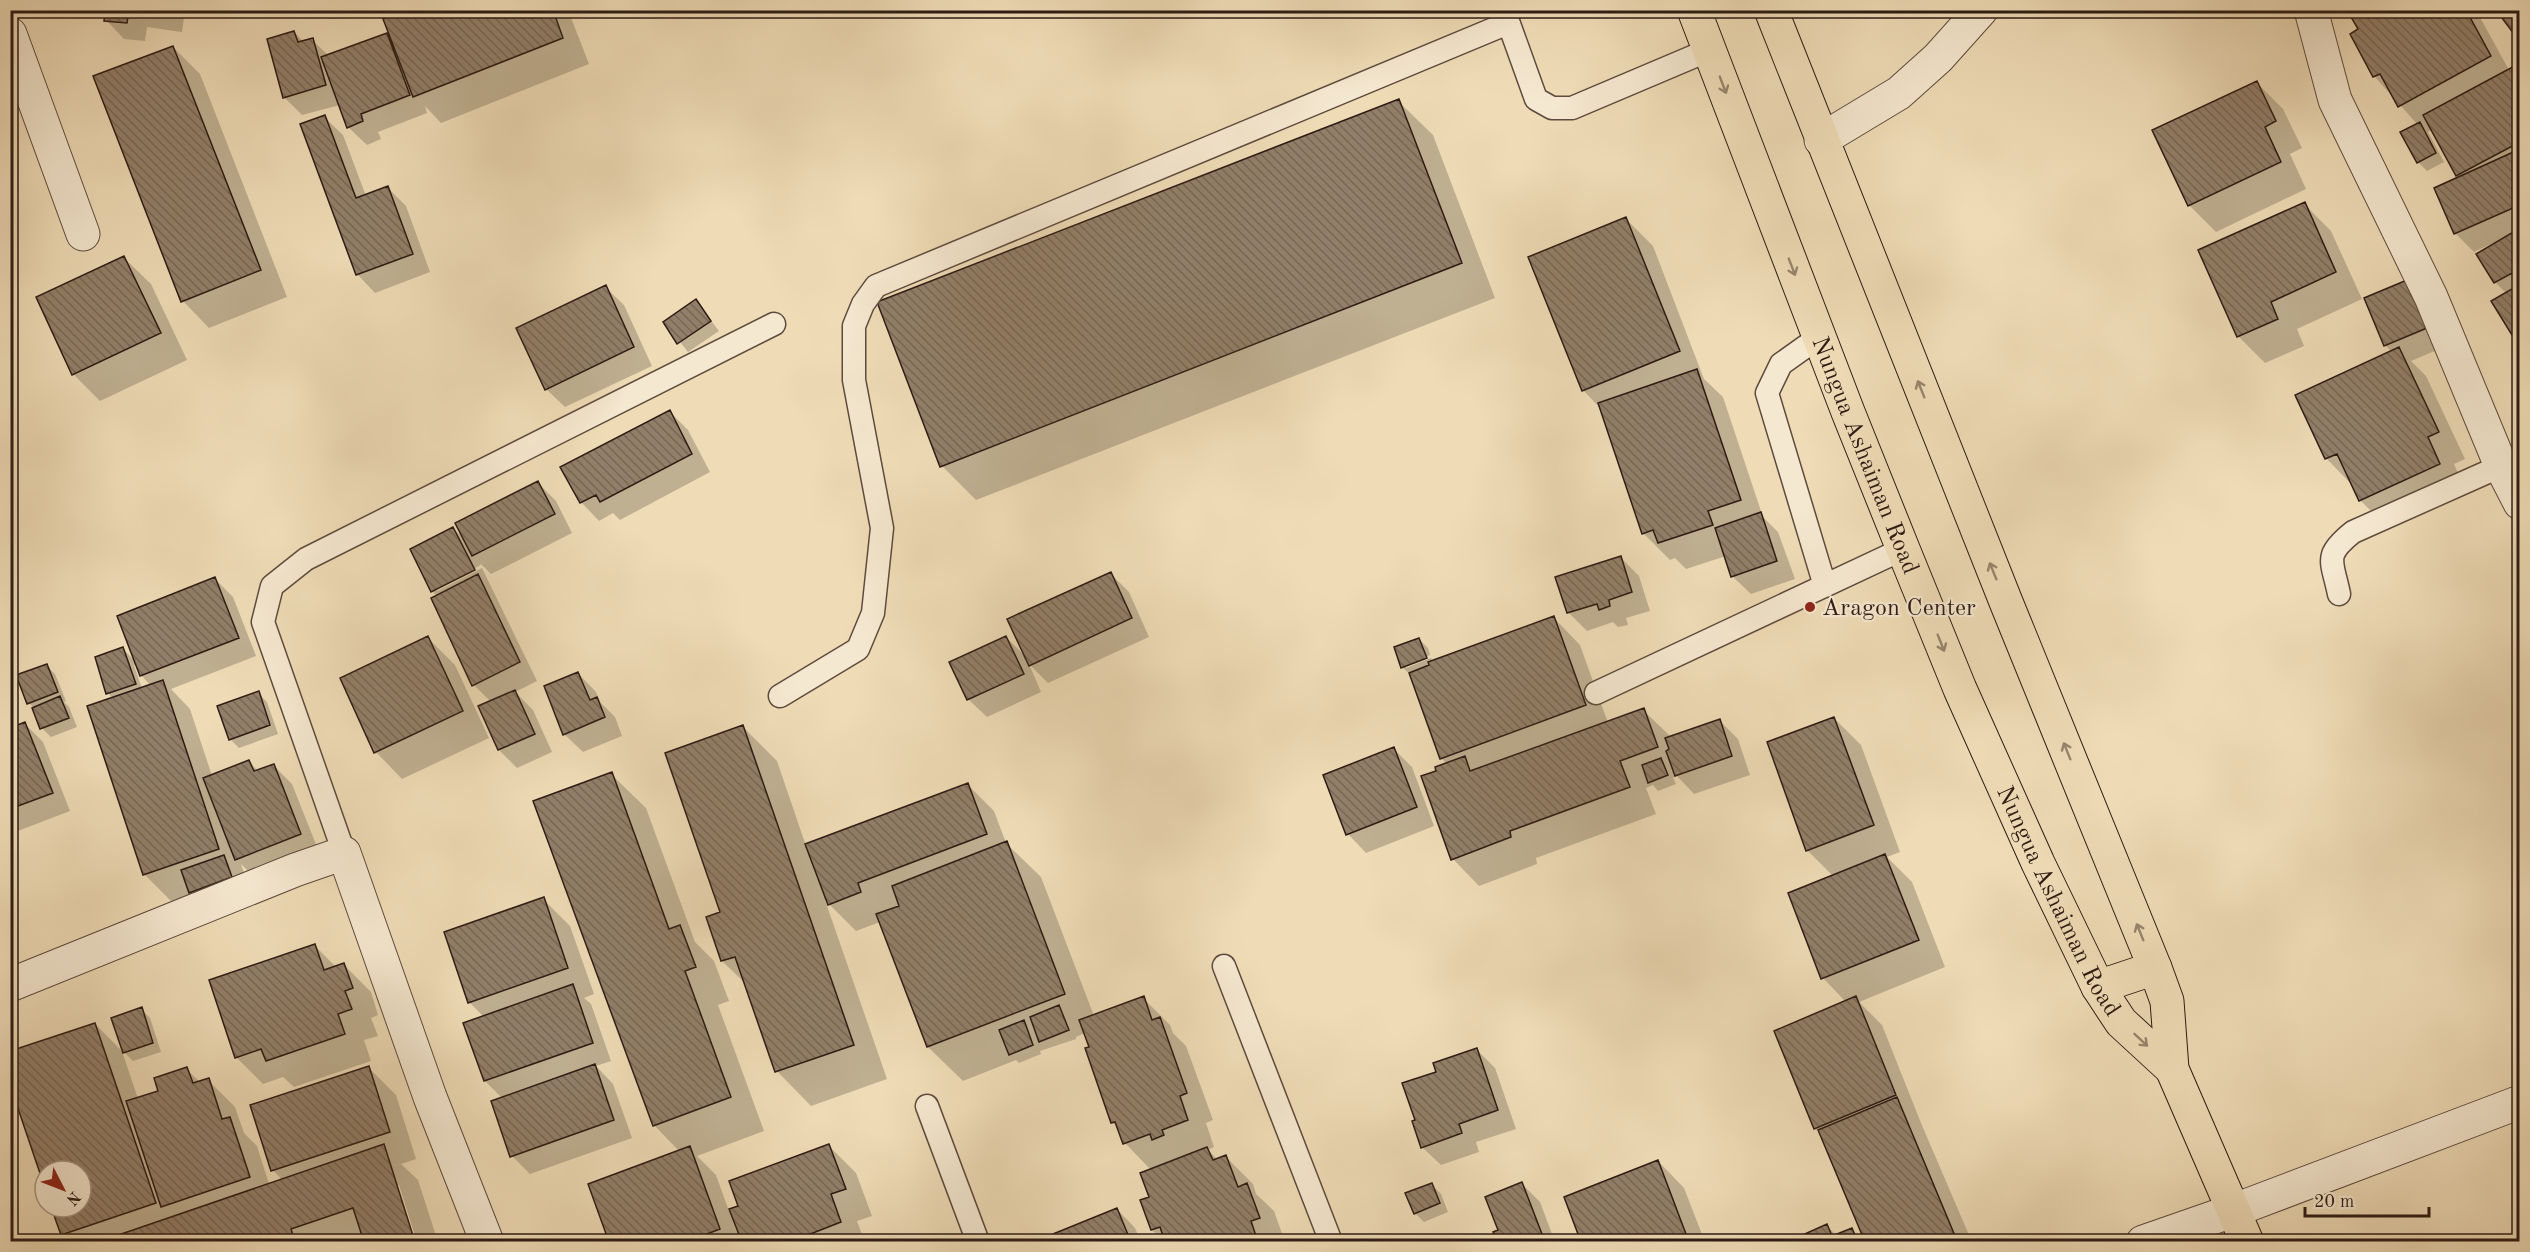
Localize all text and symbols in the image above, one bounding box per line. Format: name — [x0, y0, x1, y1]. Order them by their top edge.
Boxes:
one-way arrow — [1718, 75, 1729, 93]
one-way arrow — [1788, 257, 1799, 276]
street label: Nungua Ashaiman Road — [1806, 334, 1922, 578]
one-way arrow — [1915, 381, 1926, 399]
one-way arrow — [1987, 562, 1998, 580]
place label: Aragon Center — [1822, 597, 1976, 621]
marker: Aragon Center — [1803, 600, 1817, 614]
one-way arrow — [1936, 634, 1947, 652]
one-way arrow — [2060, 743, 2071, 761]
street label: Nungua Ashaiman Road — [1991, 783, 2124, 1021]
one-way arrow — [2134, 923, 2145, 942]
one-way arrow — [2134, 1033, 2149, 1048]
north arrow — [33, 1159, 93, 1219]
scale bar — [2305, 1180, 2430, 1218]
text: N — [62, 1188, 83, 1208]
text: 20 m — [2314, 1193, 2354, 1211]

